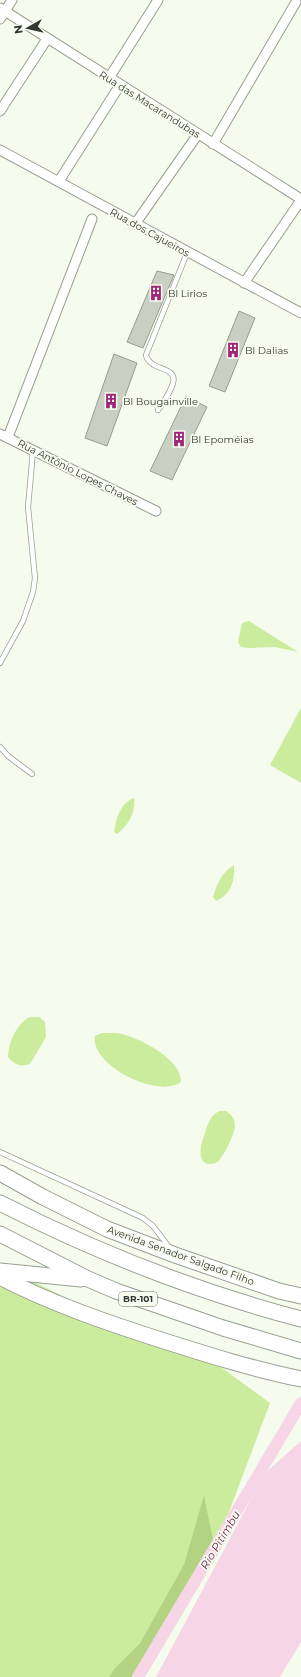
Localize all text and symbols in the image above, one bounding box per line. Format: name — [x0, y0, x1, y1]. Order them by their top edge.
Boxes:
north arrow — [8, 8, 48, 48]
text: N — [11, 24, 26, 35]
street label: Rua das Macarandubas — [97, 68, 203, 141]
street label: Rua dos Cajueiros — [108, 205, 192, 260]
building icon: Bl Lirios — [147, 284, 165, 302]
place label: Bl Lirios — [168, 287, 207, 300]
building icon: Bl Dalias — [224, 341, 242, 359]
place label: Bl Dalias — [245, 344, 288, 357]
building icon: Bl Bougainville — [102, 392, 120, 410]
place label: Bl Bougainville — [123, 395, 198, 408]
building icon: Bl Epoméias — [170, 430, 188, 448]
place label: Bl Epoméias — [191, 433, 254, 446]
street label: Rua Antônio Lopes Chaves — [16, 436, 140, 509]
street label: Avenida Senador Salgado Filho — [106, 1223, 256, 1288]
road number: BR-101 — [119, 1292, 157, 1306]
water label: Rio Pitimbu — [197, 1508, 243, 1572]

